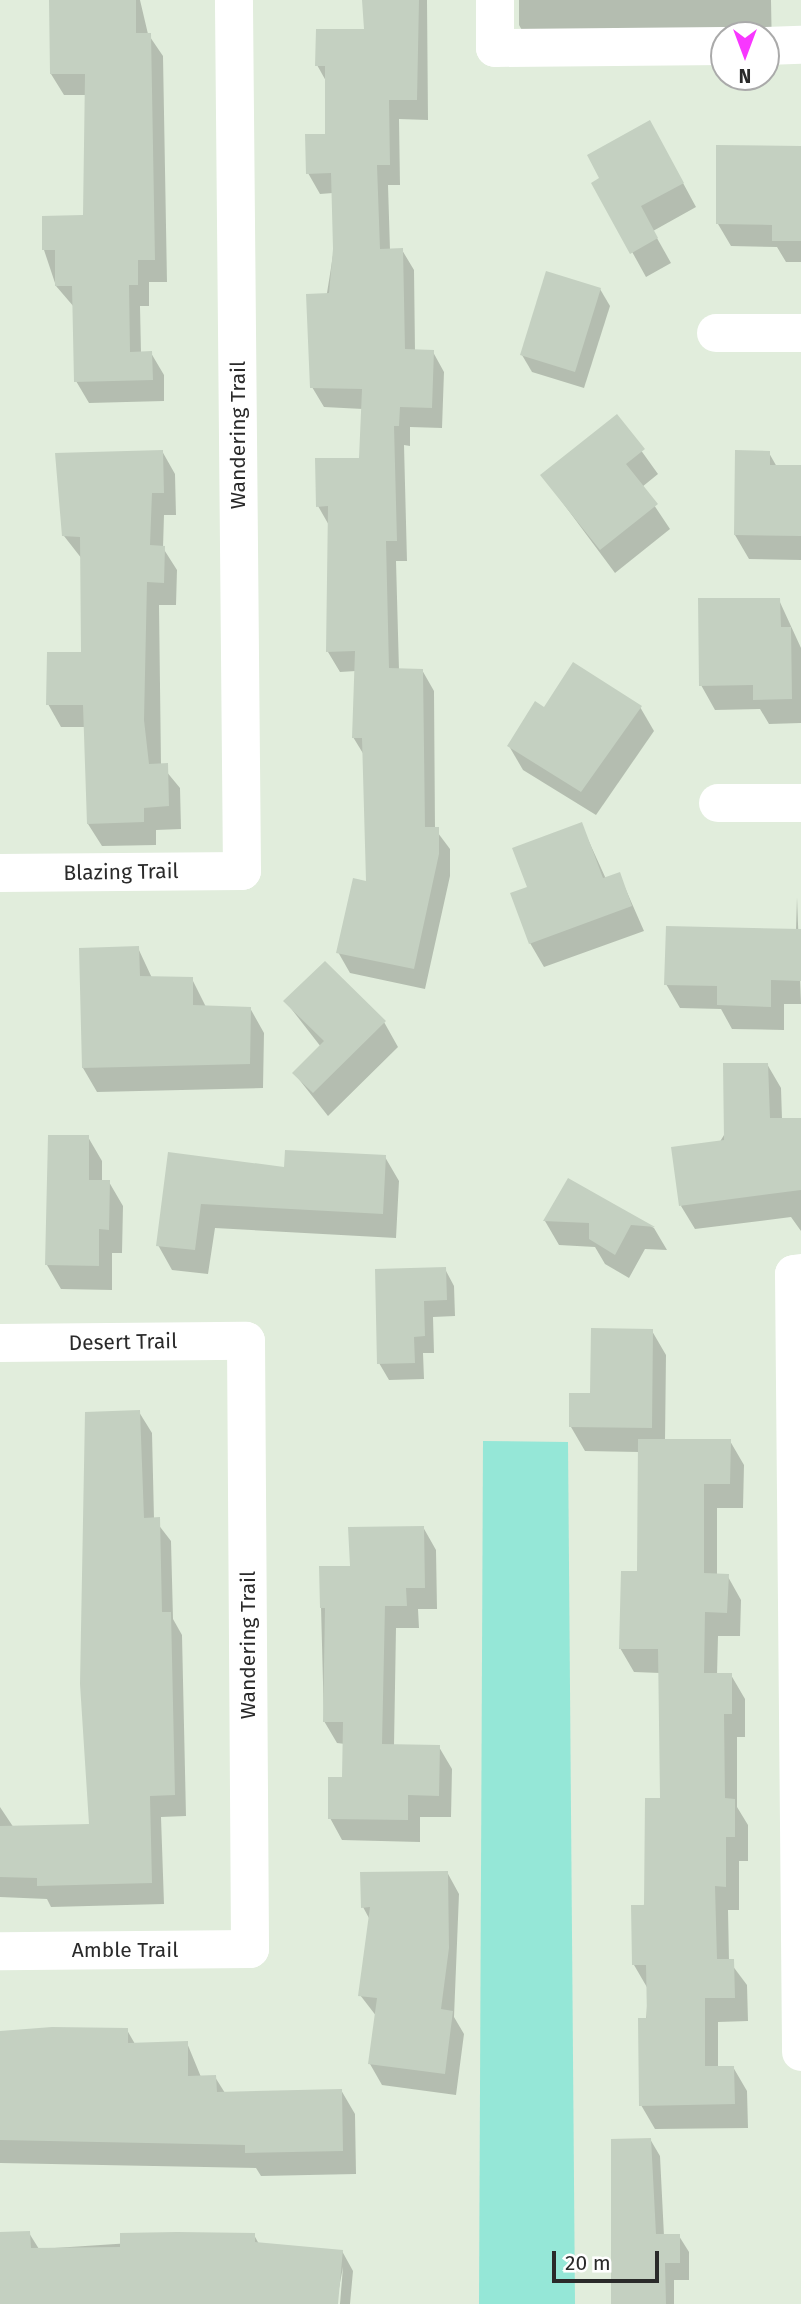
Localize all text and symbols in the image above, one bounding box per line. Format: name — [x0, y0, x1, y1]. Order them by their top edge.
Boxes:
north arrow — [710, 21, 780, 91]
text: N — [739, 64, 751, 87]
street label: Wandering Trail — [225, 361, 251, 509]
street label: Blazing Trail — [63, 858, 179, 886]
street label: Desert Trail — [69, 1328, 177, 1356]
street label: Wandering Trail — [235, 1571, 261, 1719]
street label: Amble Trail — [72, 1937, 178, 1963]
scale bar — [556, 2238, 663, 2282]
text: 20 m — [565, 2250, 611, 2276]

